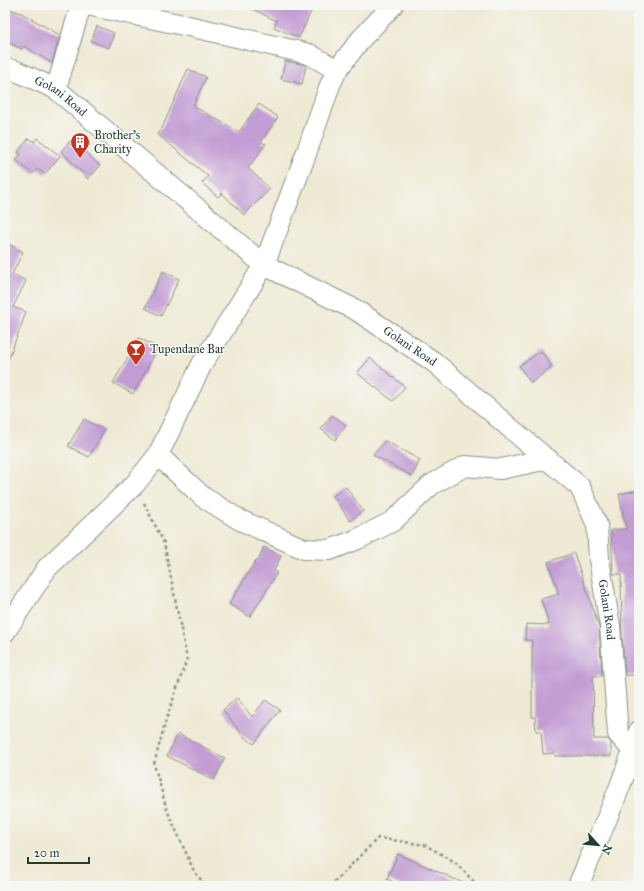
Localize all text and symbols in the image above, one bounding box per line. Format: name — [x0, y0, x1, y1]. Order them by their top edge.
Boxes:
street label: Golani Road — [32, 73, 90, 119]
place label: Brother's Charity — [94, 128, 140, 156]
building icon: Brother's Charity — [69, 131, 91, 159]
street label: Golani Road — [381, 323, 439, 369]
bar icon: Tupendane Bar — [125, 338, 147, 366]
place label: Tupendane Bar — [150, 342, 225, 356]
street label: Golani Road — [595, 578, 618, 640]
north arrow — [578, 825, 618, 865]
scale bar — [28, 839, 89, 865]
text: N — [598, 842, 614, 857]
text: 20 m — [34, 846, 60, 860]

